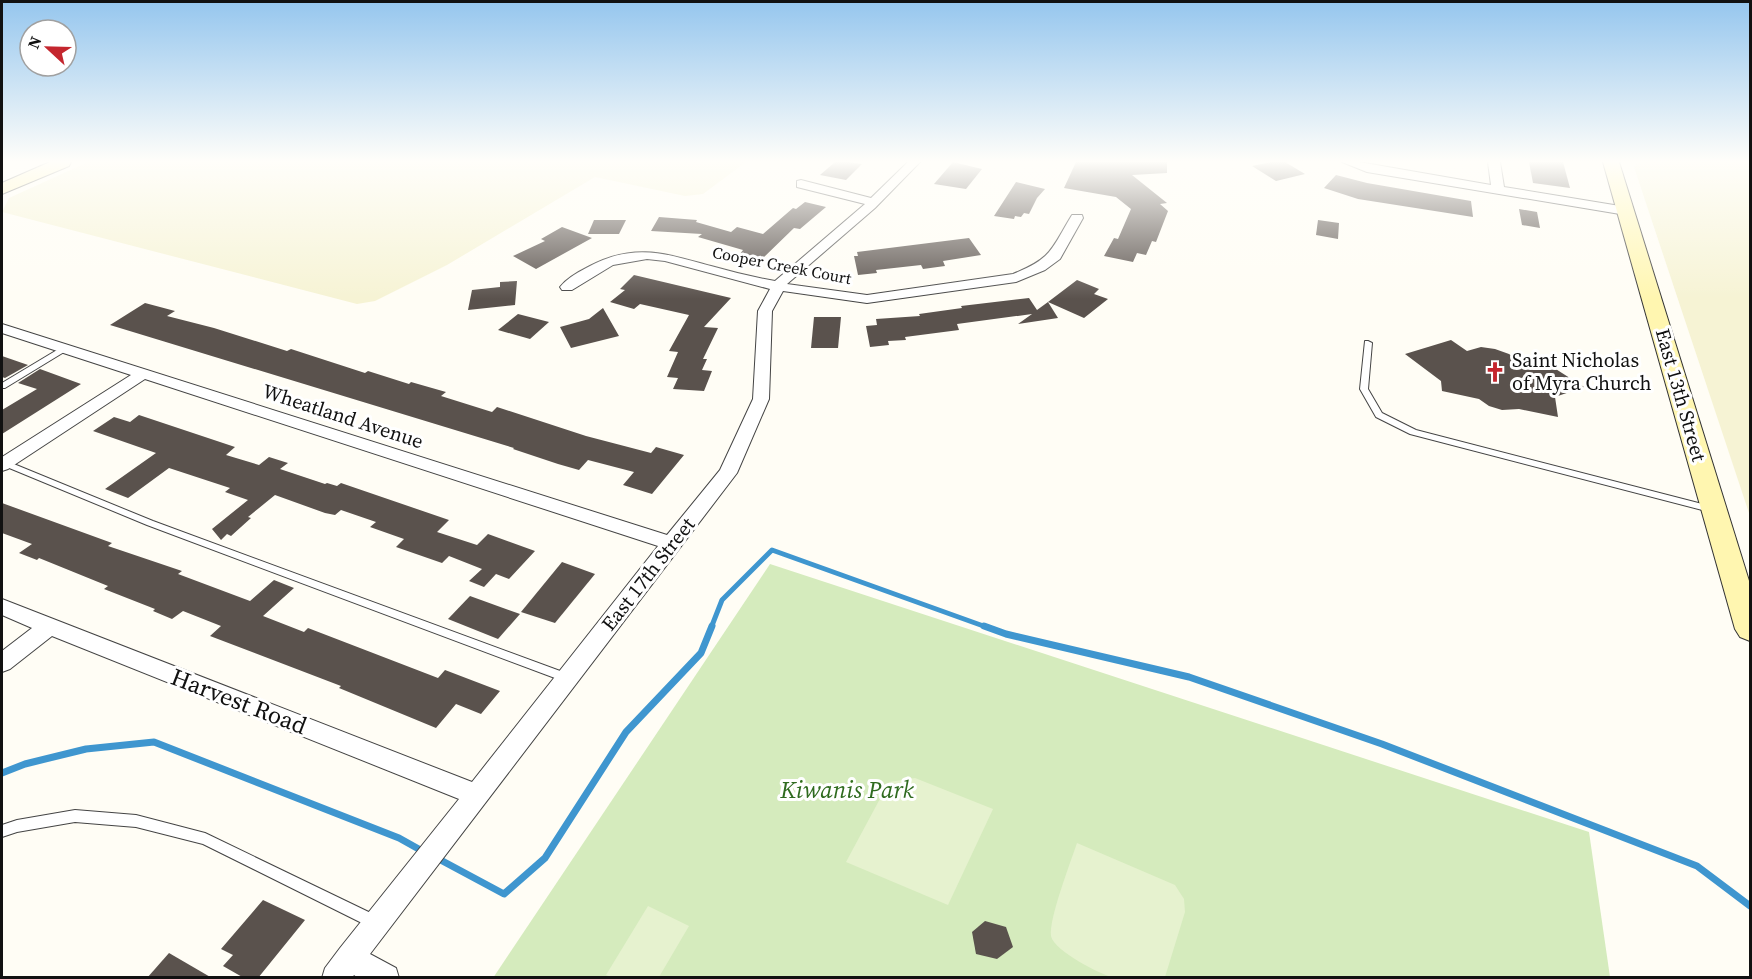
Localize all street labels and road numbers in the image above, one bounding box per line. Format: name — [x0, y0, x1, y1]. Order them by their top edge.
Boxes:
street label: Cooper Creek Court — [711, 241, 854, 289]
street label: East 13th Street — [1649, 325, 1713, 465]
street label: Wheatland Avenue — [259, 377, 427, 455]
street label: East 17th Street — [595, 511, 701, 637]
street label: Harvest Road — [166, 660, 312, 742]

